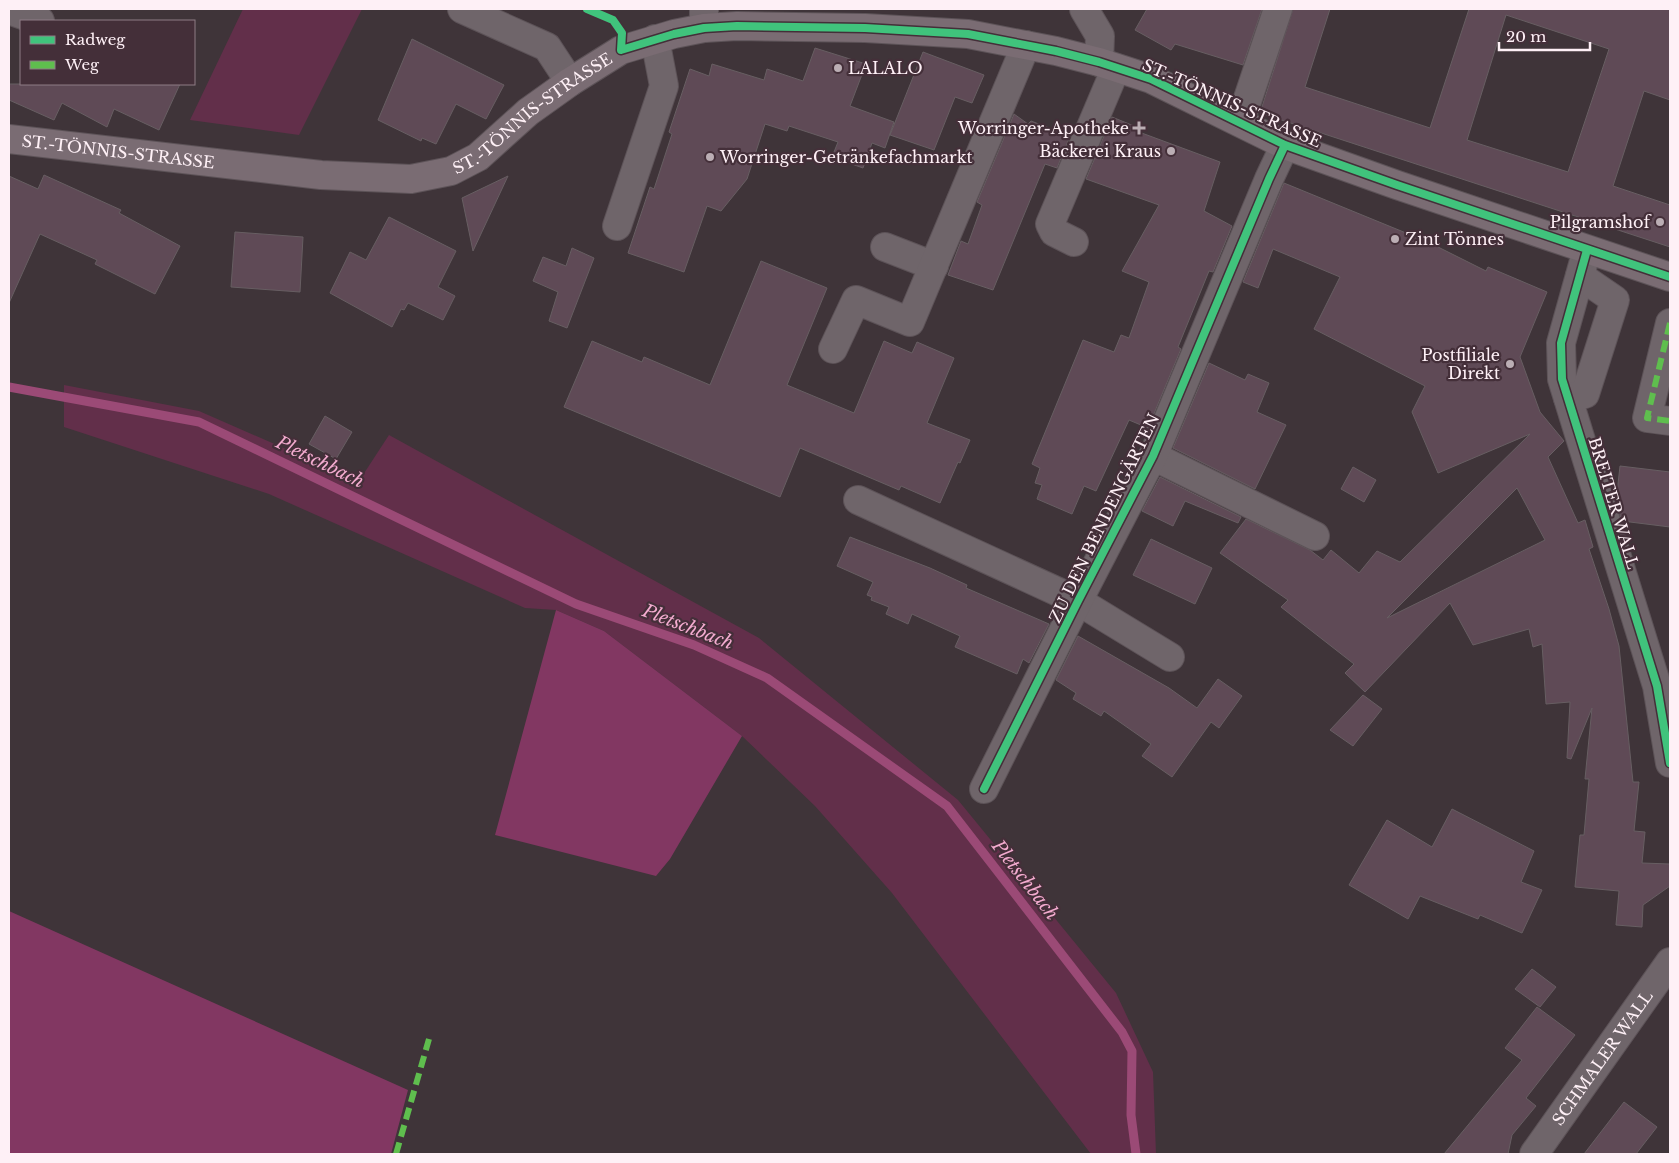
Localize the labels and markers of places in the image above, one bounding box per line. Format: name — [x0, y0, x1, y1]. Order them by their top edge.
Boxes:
place label: LALALO — [848, 58, 923, 78]
marker: LALALO — [832, 62, 844, 74]
place label: Worringer-Apotheke — [957, 118, 1129, 138]
marker: Worringer-Apotheke — [1133, 122, 1145, 134]
place label: Bäckerei Kraus — [1039, 141, 1161, 161]
marker: Bäckerei Kraus — [1165, 145, 1177, 157]
place label: Worringer-Getränkefachmarkt — [719, 147, 973, 167]
marker: Worringer-Getränkefachmarkt — [704, 151, 716, 163]
place label: Pilgramshof — [1550, 212, 1652, 232]
marker: Pilgramshof — [1654, 216, 1666, 228]
place label: Zint Tönnes — [1405, 229, 1504, 249]
marker: Zint Tönnes — [1389, 233, 1401, 245]
place label: Postfiliale Direkt — [1421, 345, 1500, 383]
marker: Postfiliale Direkt — [1504, 358, 1516, 370]

